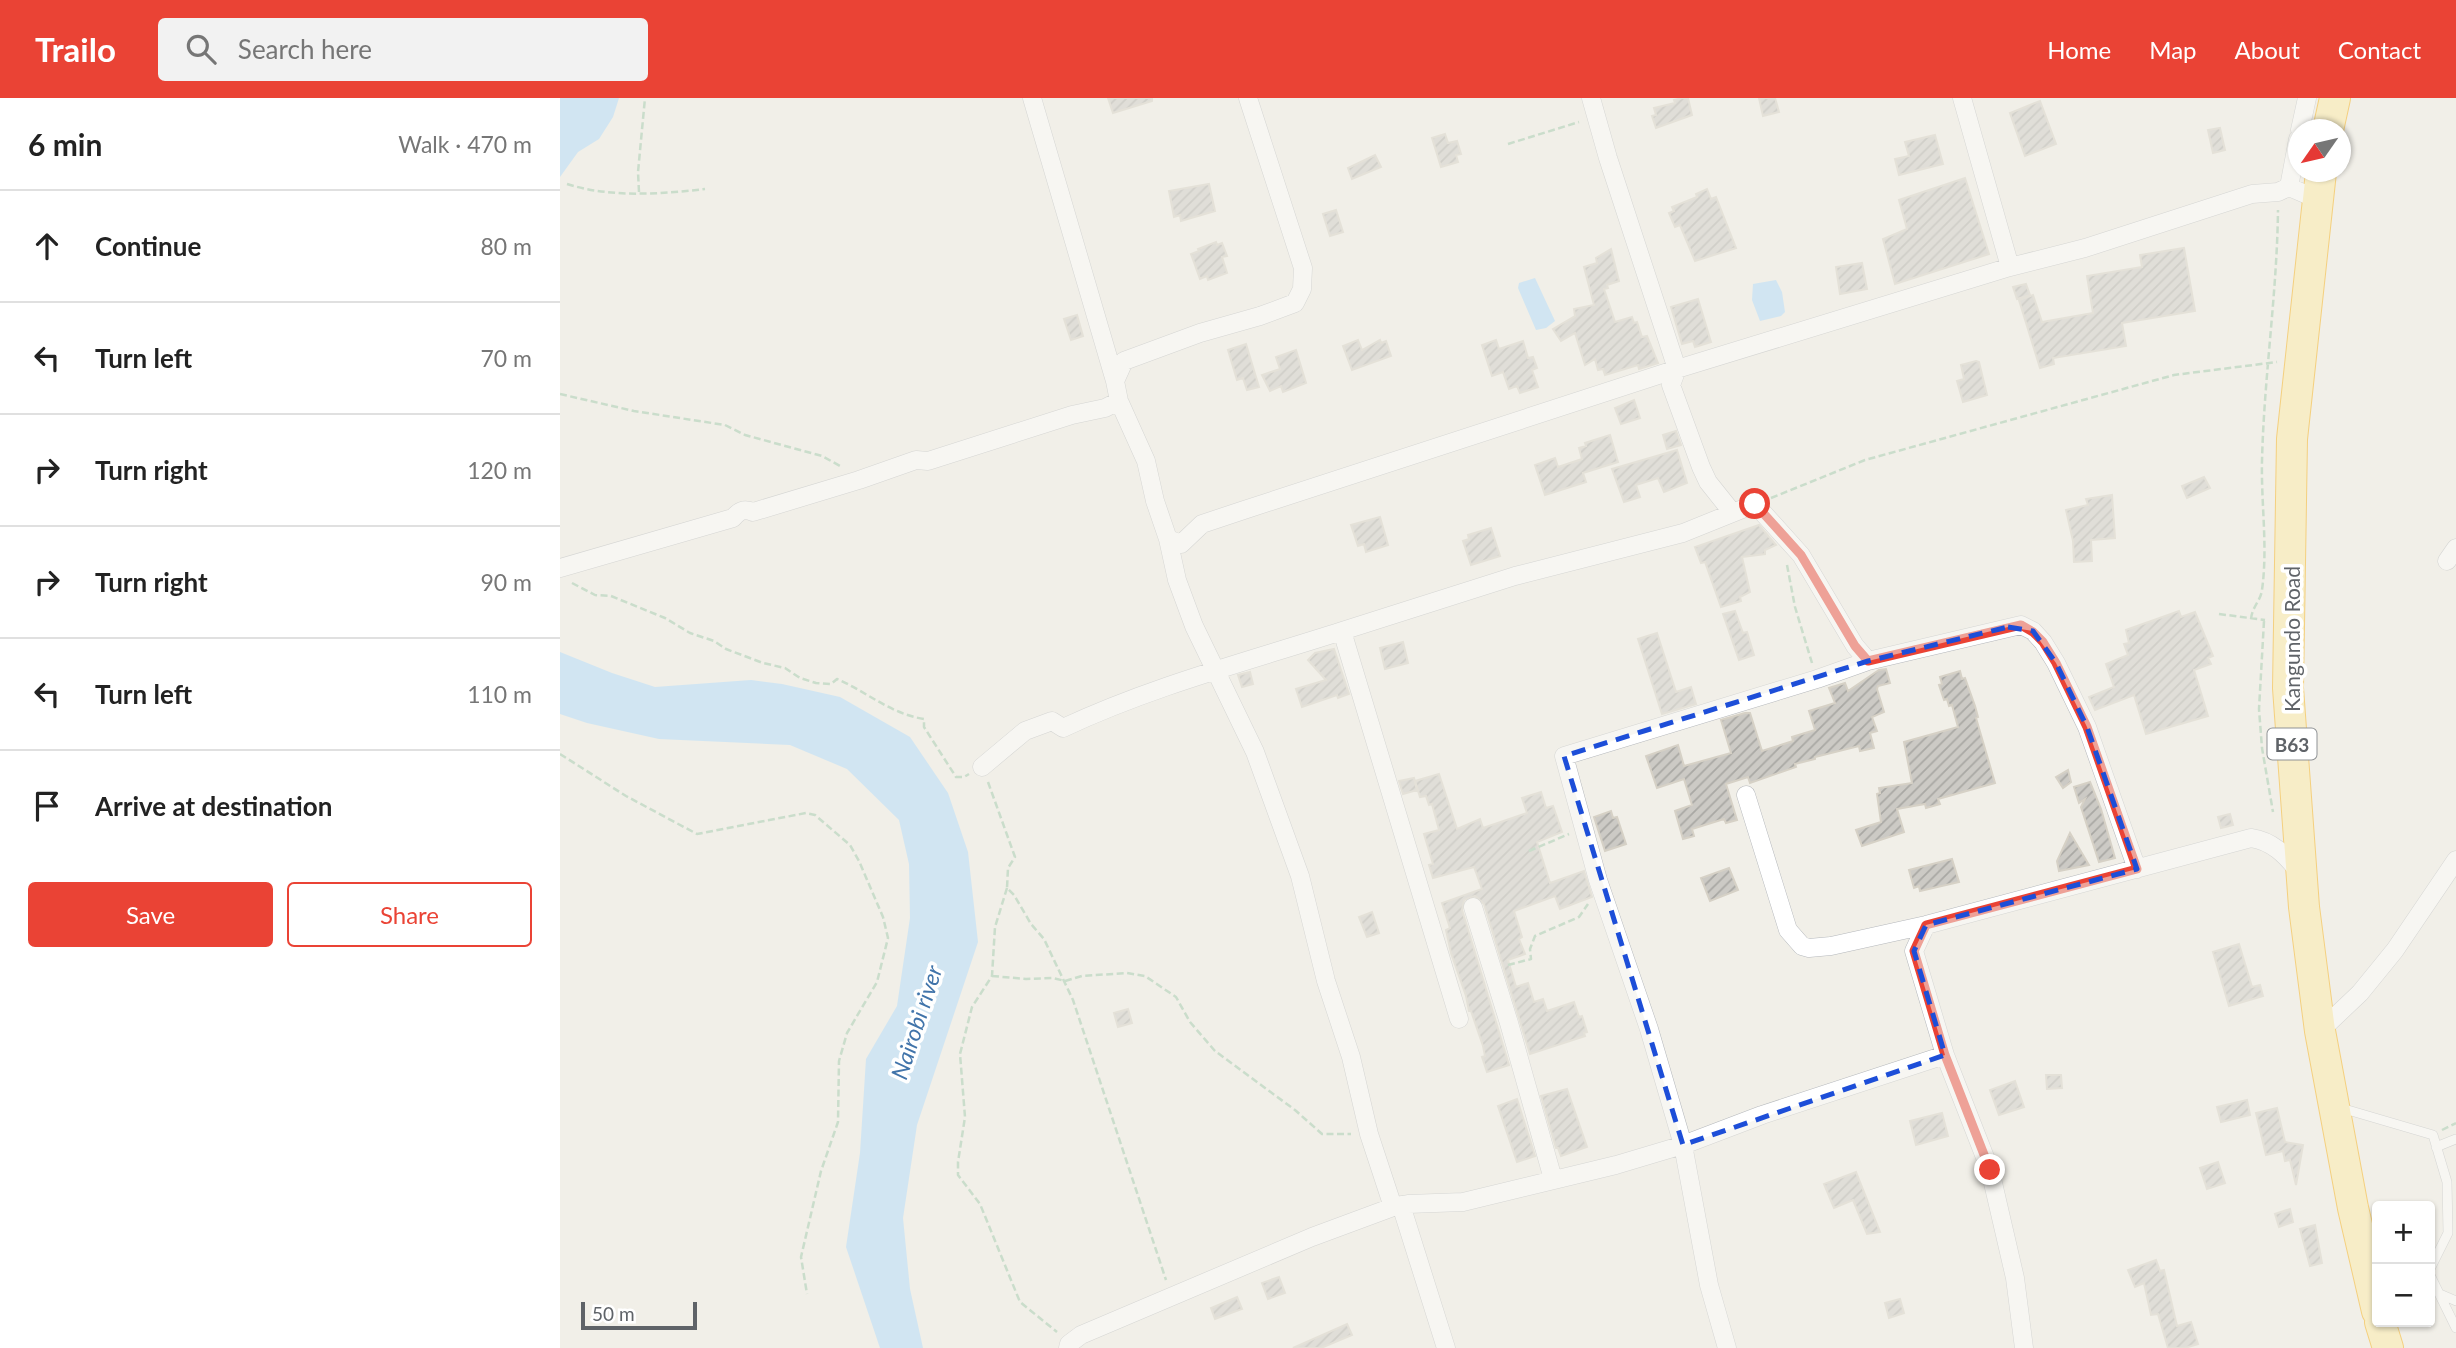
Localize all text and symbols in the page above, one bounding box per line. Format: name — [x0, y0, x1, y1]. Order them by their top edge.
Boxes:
search box — [158, 18, 648, 81]
text: Trailo — [35, 29, 116, 69]
icon: search — [182, 30, 220, 68]
text: Search here — [238, 33, 372, 65]
text: Home — [2047, 35, 2111, 64]
text: Map — [2149, 35, 2197, 64]
text: About — [2235, 35, 2300, 64]
text: Contact — [2338, 35, 2421, 64]
north arrow — [2288, 119, 2351, 182]
text: 6 min — [28, 126, 102, 162]
text: Walk · 470 m — [398, 130, 532, 158]
icon: ahead — [28, 227, 66, 265]
text: Continue — [95, 230, 201, 262]
text: 80 m — [481, 232, 532, 260]
icon: left — [28, 339, 66, 377]
text: Turn left — [95, 342, 192, 374]
text: 70 m — [481, 344, 532, 372]
icon: right — [28, 451, 66, 489]
text: Turn right — [95, 454, 208, 486]
text: 120 m — [467, 456, 532, 484]
route start — [1739, 488, 1770, 519]
icon: right — [28, 563, 66, 601]
text: Turn right — [95, 566, 208, 598]
street label: Kangundo Road — [2279, 566, 2304, 712]
text: 90 m — [481, 568, 532, 596]
icon: left — [28, 675, 66, 713]
text: Turn left — [95, 678, 192, 710]
text: 110 m — [467, 680, 532, 708]
road number: B63 — [2268, 729, 2316, 760]
icon: arrive — [28, 787, 66, 825]
text: Arrive at destination — [95, 790, 332, 822]
button: Save — [28, 882, 273, 947]
button: Share — [287, 882, 532, 947]
water label: Nairobi river — [884, 960, 948, 1082]
route end — [1974, 1154, 2005, 1185]
map controls — [2372, 1201, 2435, 1327]
button: + — [2372, 1201, 2435, 1264]
button: − — [2372, 1264, 2435, 1327]
scale bar — [581, 1299, 696, 1331]
text: 50 m — [592, 1302, 635, 1325]

